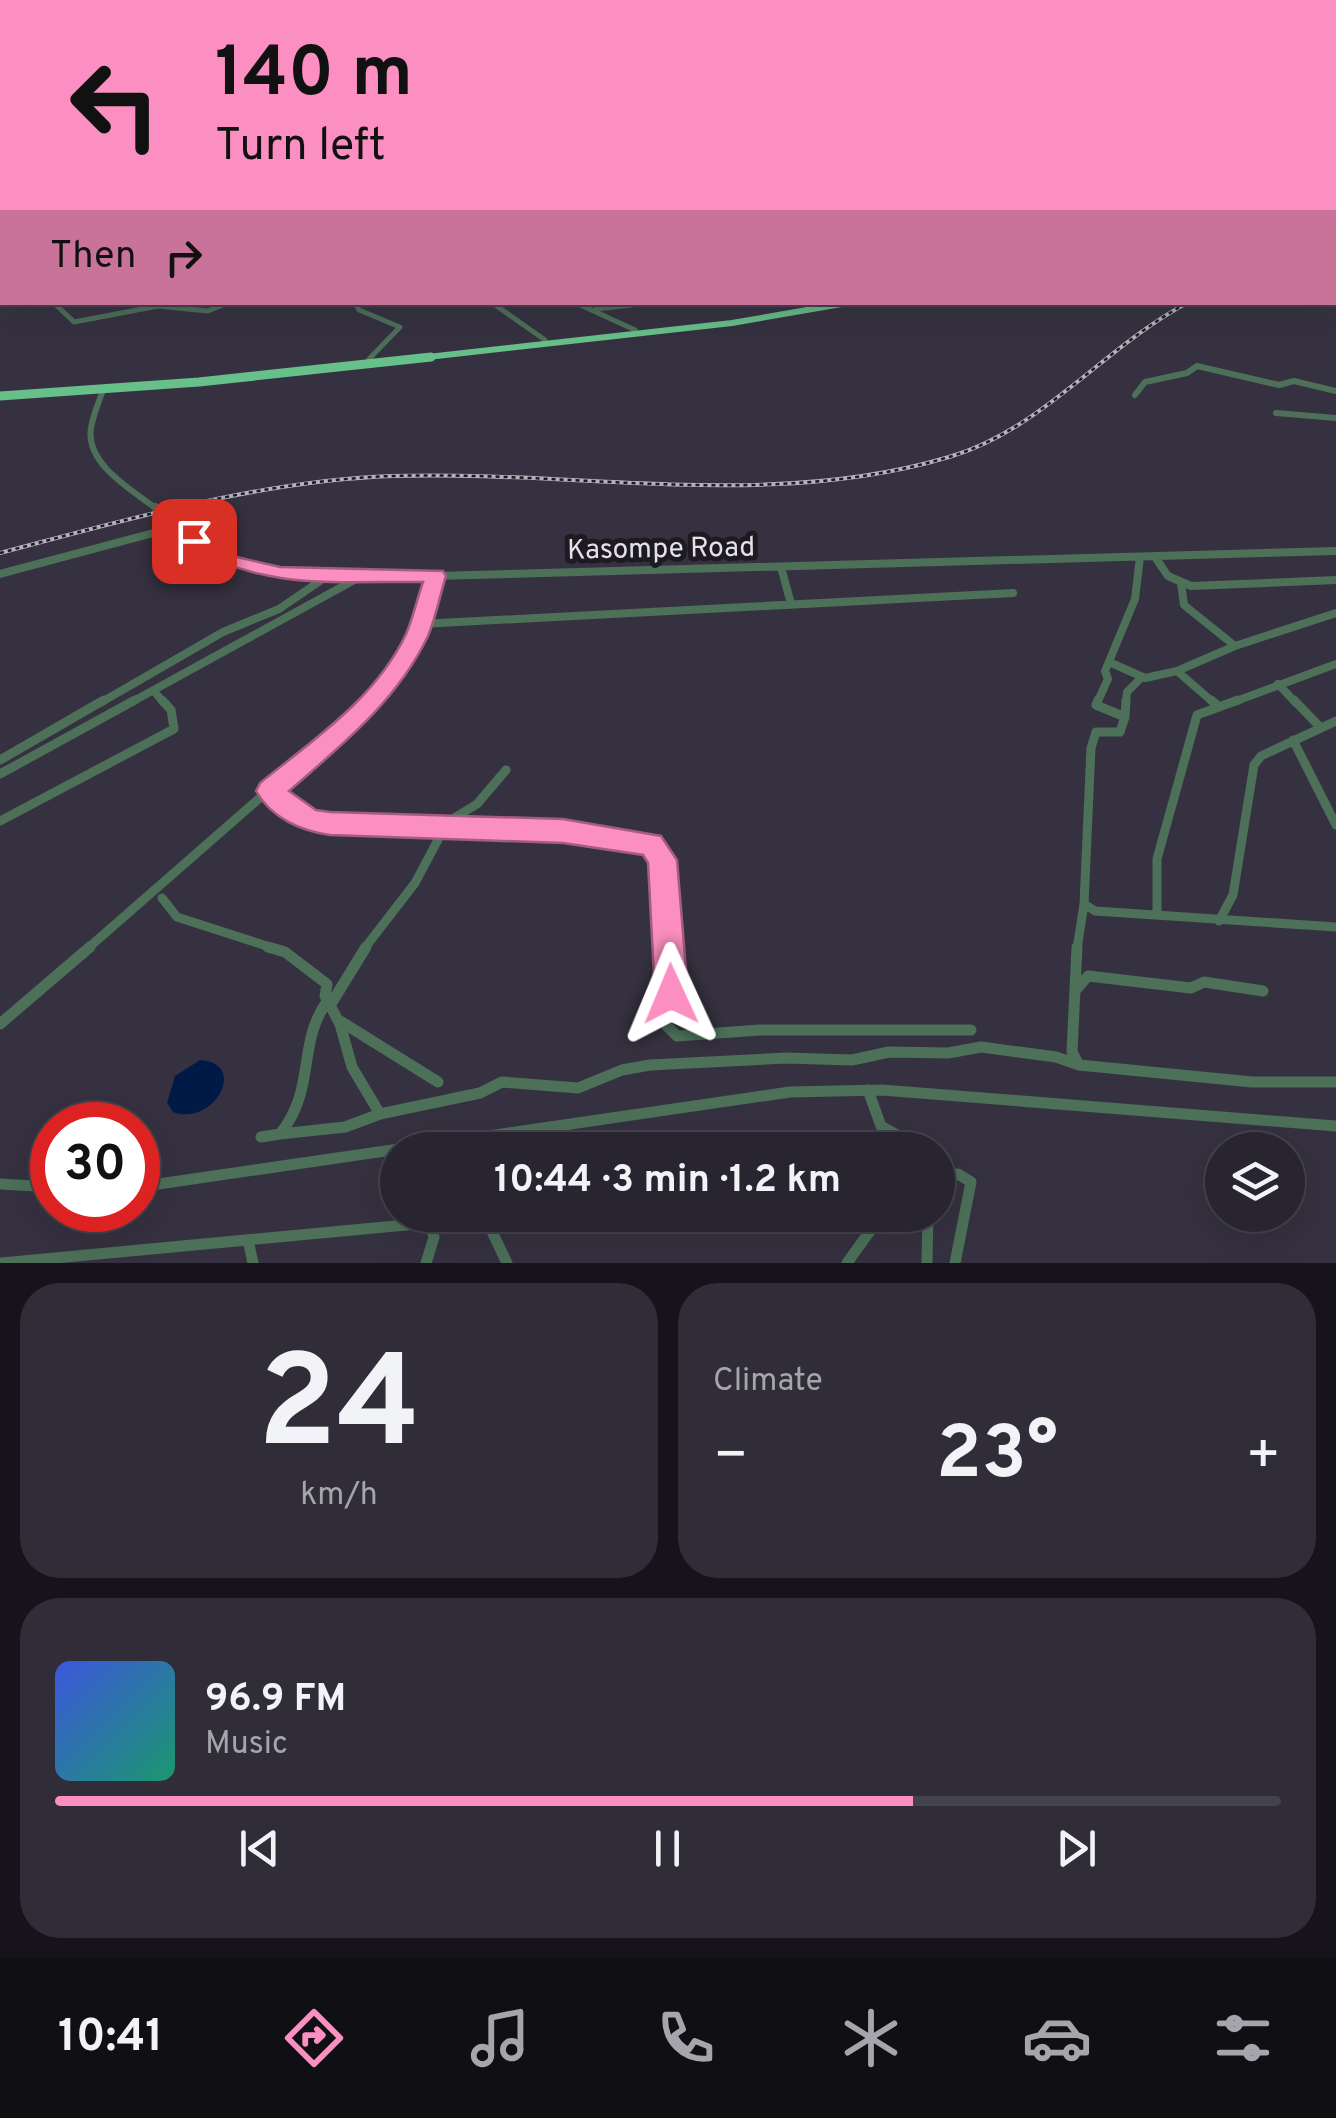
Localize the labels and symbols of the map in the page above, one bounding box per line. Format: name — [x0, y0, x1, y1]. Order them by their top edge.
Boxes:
pin — [152, 499, 237, 584]
street label: Kasompe Road — [567, 530, 755, 570]
position arrow — [619, 942, 723, 1046]
speed limit sign: 30 — [30, 1102, 160, 1232]

